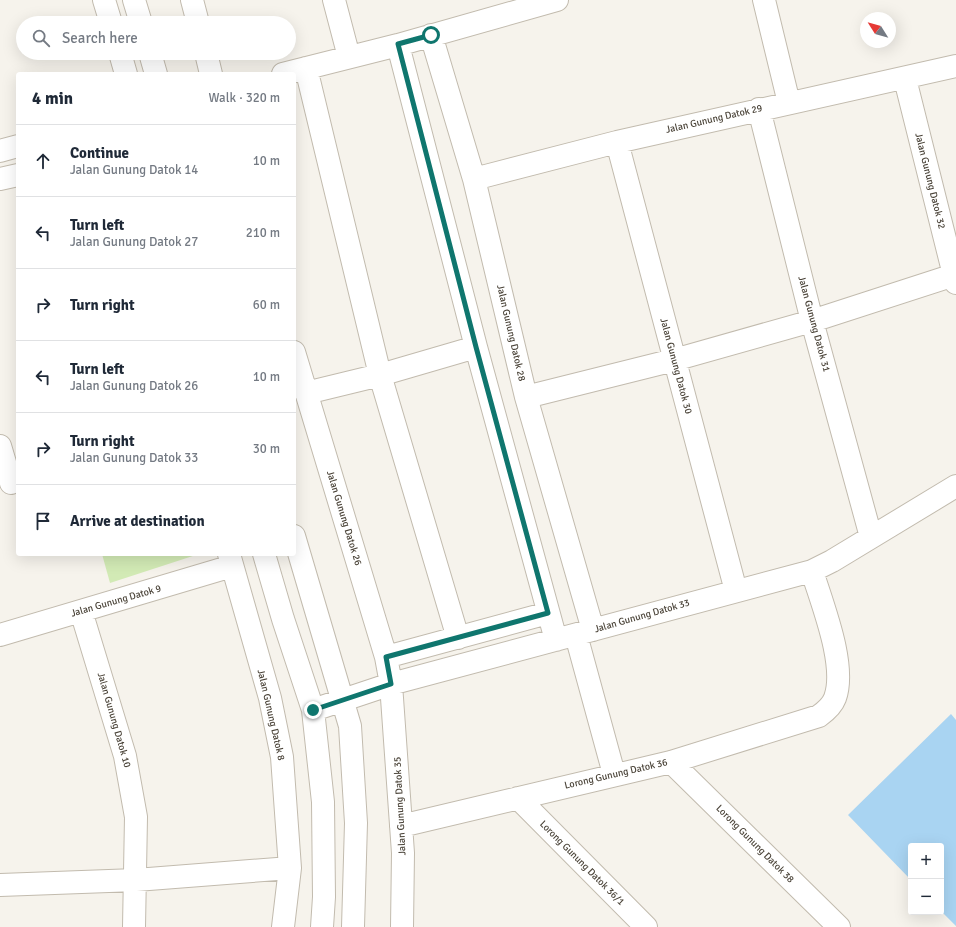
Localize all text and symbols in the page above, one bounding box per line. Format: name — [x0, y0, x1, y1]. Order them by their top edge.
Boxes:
north arrow — [860, 12, 896, 48]
search box — [16, 16, 296, 60]
route start — [422, 26, 440, 44]
icon: search — [30, 27, 52, 49]
text: Search here — [62, 29, 138, 47]
text: 4 min — [32, 88, 73, 109]
text: Walk · 320 m — [209, 90, 280, 106]
street label: Jalan Gunung Datok 29 — [665, 102, 763, 136]
street label: Jalan Gunung Datok 32 — [912, 132, 948, 230]
text: Continue — [70, 144, 129, 162]
icon: ahead — [32, 150, 54, 172]
text: 10 m — [253, 153, 280, 169]
text: Jalan Gunung Datok 14 — [70, 162, 198, 178]
text: Turn left — [70, 216, 124, 234]
icon: left — [32, 222, 54, 244]
text: 210 m — [246, 225, 280, 241]
text: Jalan Gunung Datok 27 — [70, 234, 198, 250]
street label: Jalan Gunung Datok 31 — [795, 275, 833, 373]
street label: Jalan Gunung Datok 28 — [494, 284, 528, 382]
icon: right — [32, 294, 54, 316]
text: Turn right — [70, 296, 135, 314]
text: 60 m — [253, 297, 280, 313]
street label: Jalan Gunung Datok 30 — [657, 317, 695, 415]
text: Turn left — [70, 360, 124, 378]
icon: left — [32, 366, 54, 388]
text: 10 m — [253, 369, 280, 385]
text: Jalan Gunung Datok 26 — [70, 378, 198, 394]
text: Turn right — [70, 432, 135, 450]
icon: right — [32, 438, 54, 460]
text: 30 m — [253, 441, 280, 457]
text: Jalan Gunung Datok 33 — [70, 450, 198, 466]
street label: Jalan Gunung Datok 26 — [324, 469, 364, 567]
icon: arrive — [32, 510, 54, 532]
text: Arrive at destination — [70, 512, 205, 530]
street label: Jalan Gunung Datok 9 — [69, 582, 163, 620]
street label: Jalan Gunung Datok 33 — [593, 597, 691, 635]
street label: Jalan Gunung Datok 8 — [255, 668, 287, 762]
street label: Jalan Gunung Datok 10 — [95, 671, 133, 769]
route end — [304, 701, 322, 719]
street label: Jalan Gunung Datok 35 — [391, 756, 409, 856]
street label: Lorong Gunung Datok 36 — [563, 756, 669, 792]
street label: Lorong Gunung Datok 38 — [713, 802, 797, 886]
street label: Lorong Gunung Datok 36/1 — [537, 818, 627, 908]
map controls — [908, 843, 944, 915]
button: + — [908, 843, 944, 879]
button: − — [908, 879, 944, 915]

